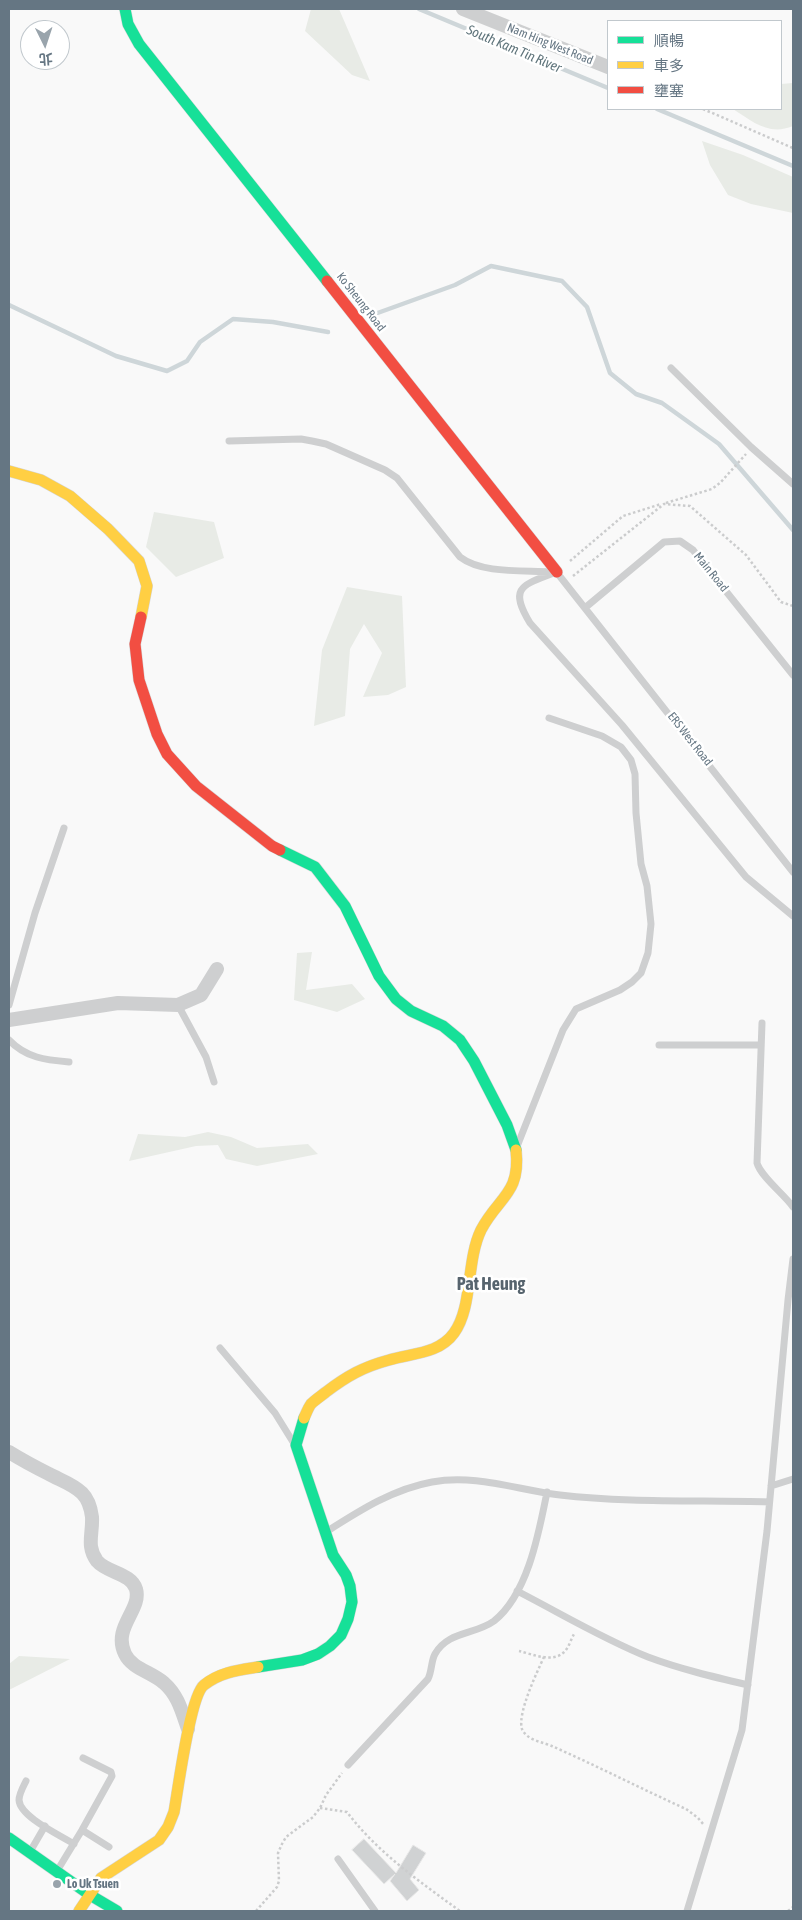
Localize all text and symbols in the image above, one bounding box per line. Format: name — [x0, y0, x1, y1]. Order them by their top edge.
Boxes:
north arrow — [20, 20, 70, 70]
street label: Nam Hing West Road — [505, 20, 595, 68]
legend — [607, 20, 782, 110]
water label: South Kam Tin River — [464, 22, 564, 76]
text: 順暢 — [654, 32, 684, 49]
text: 北 — [38, 50, 54, 67]
text: 車多 — [654, 57, 684, 74]
text: 壅塞 — [654, 82, 684, 99]
street label: Ko Sheung Road — [334, 270, 388, 334]
street label: Main Road — [691, 549, 731, 595]
street label: ERS West Road — [665, 709, 715, 769]
district label: Pat Heung — [457, 1273, 525, 1295]
place label: Lo Uk Tsuen — [67, 1877, 119, 1891]
marker: Lo Uk Tsuen — [51, 1878, 63, 1890]

